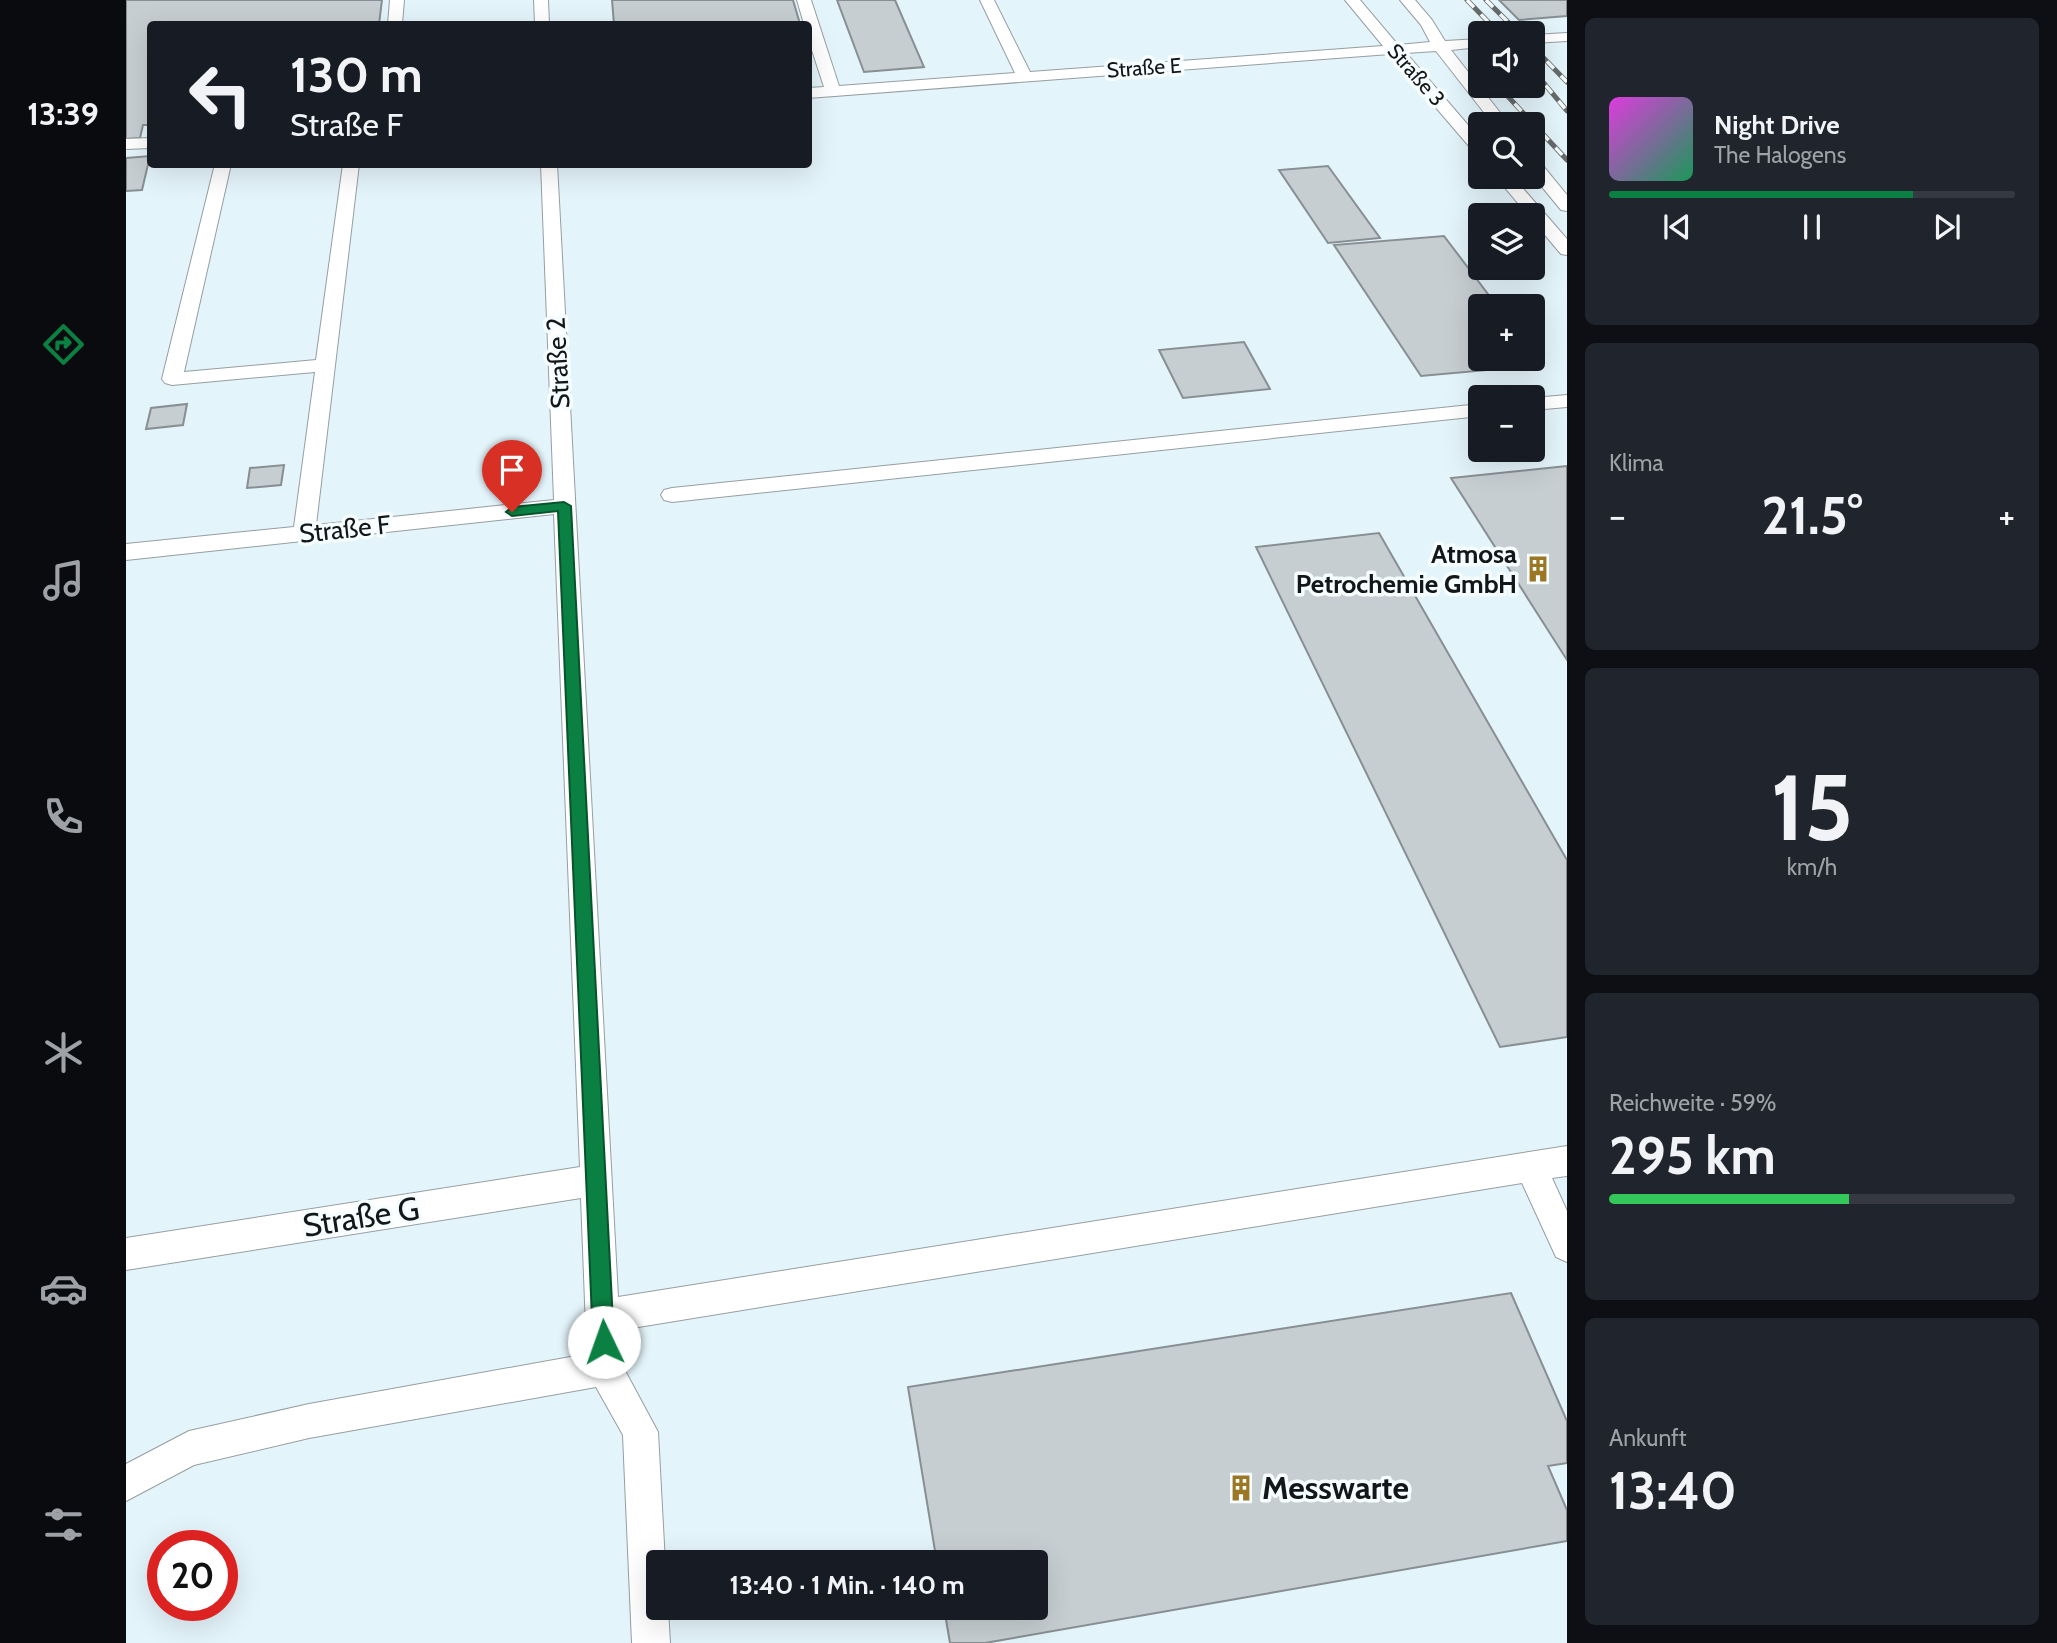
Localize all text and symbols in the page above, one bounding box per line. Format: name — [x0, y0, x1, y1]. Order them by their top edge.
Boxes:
map controls — [1468, 21, 1545, 462]
button: sound — [1468, 21, 1545, 98]
street label: Straße 3 — [1383, 38, 1450, 111]
text: 130 m — [290, 45, 423, 104]
icon: left — [175, 49, 266, 140]
street label: Straße E — [1106, 52, 1182, 83]
text: 13:39 — [27, 94, 99, 133]
text: Straße F — [290, 105, 403, 144]
text: Night Drive — [1714, 109, 1840, 141]
button: search — [1468, 112, 1545, 189]
text: The Halogens — [1714, 141, 1846, 169]
button: layers — [1468, 203, 1545, 280]
icon: previous — [1658, 208, 1696, 246]
icon: pause — [1793, 208, 1831, 246]
icon: next — [1928, 208, 1966, 246]
button: + — [1468, 294, 1545, 371]
street label: Straße 2 — [540, 316, 576, 410]
icon: directions — [39, 320, 88, 369]
button: − — [1468, 385, 1545, 462]
pin — [482, 440, 542, 512]
text: Klima — [1609, 449, 1664, 477]
icon: arrive — [493, 451, 531, 489]
text: 21.5° — [1761, 484, 1863, 547]
text: − — [1609, 492, 1626, 539]
text: + — [1998, 492, 2015, 539]
street label: Straße F — [298, 508, 393, 550]
place label: Atmosa Petrochemie GmbH — [1296, 538, 1517, 600]
building icon: Atmosa Petrochemie GmbH — [1523, 554, 1553, 584]
icon: music — [39, 556, 88, 605]
text: 15 — [1771, 752, 1853, 863]
icon: phone — [39, 792, 88, 841]
text: km/h — [1787, 853, 1837, 881]
icon: climate — [39, 1028, 88, 1077]
text: Reichweite · 59% — [1609, 1089, 1776, 1117]
text: 295 km — [1609, 1124, 1776, 1187]
street label: Straße G — [300, 1188, 422, 1245]
icon: car — [39, 1264, 88, 1313]
position arrow — [567, 1305, 641, 1379]
text: Ankunft — [1609, 1424, 1687, 1452]
text: 13:40 — [1609, 1459, 1737, 1522]
place label: Messwarte — [1262, 1468, 1409, 1507]
building icon: Messwarte — [1226, 1473, 1256, 1503]
icon: filters — [39, 1500, 88, 1549]
speed limit sign: 20 — [147, 1530, 238, 1621]
text: 13:40 · 1 Min. · 140 m — [729, 1569, 965, 1601]

